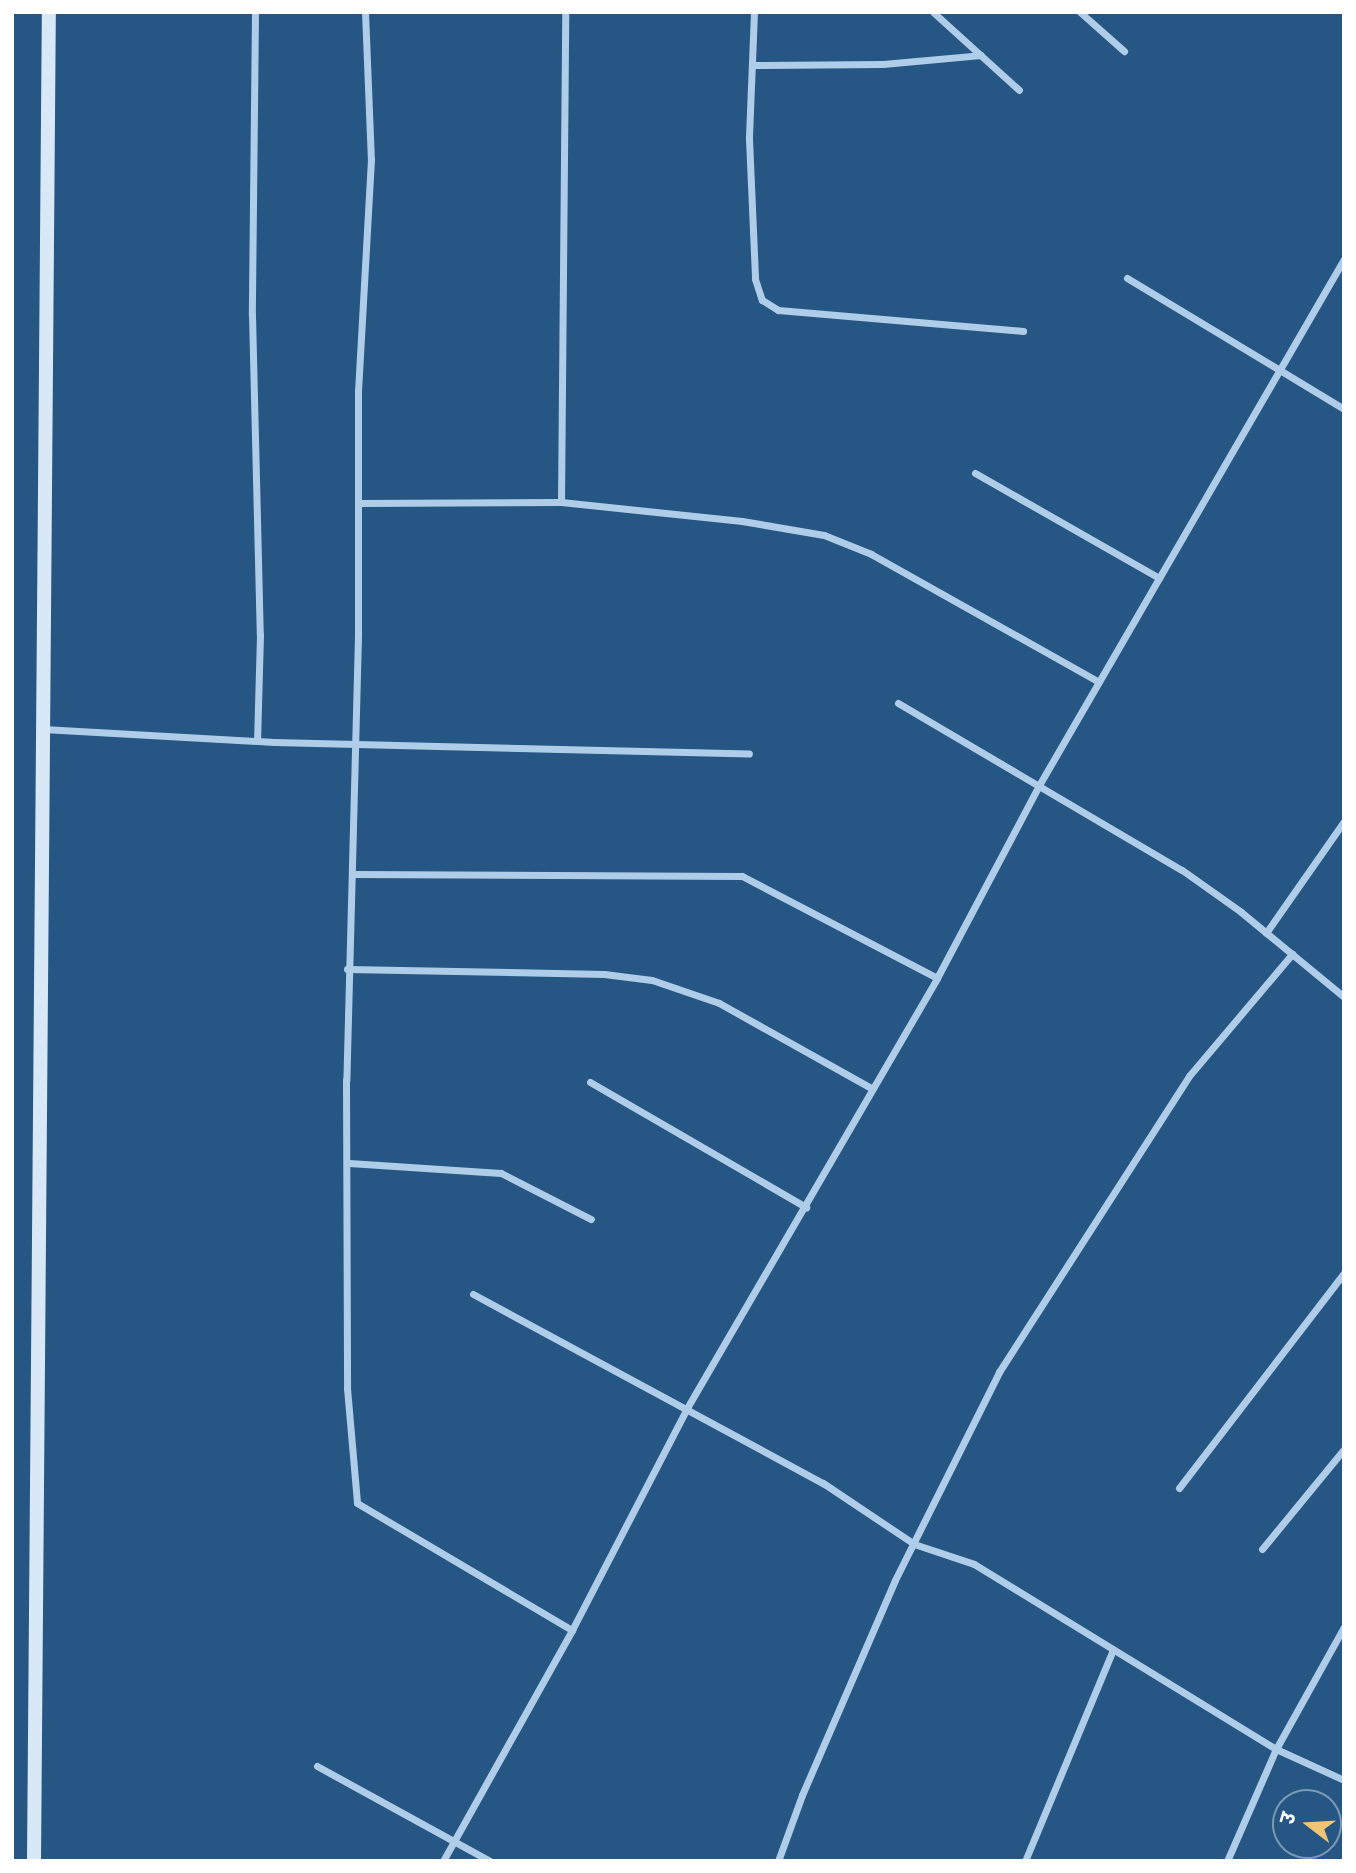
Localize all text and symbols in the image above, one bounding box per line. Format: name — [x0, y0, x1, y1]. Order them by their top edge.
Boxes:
north arrow — [1272, 1789, 1342, 1859]
text: उ — [1274, 1809, 1303, 1827]

